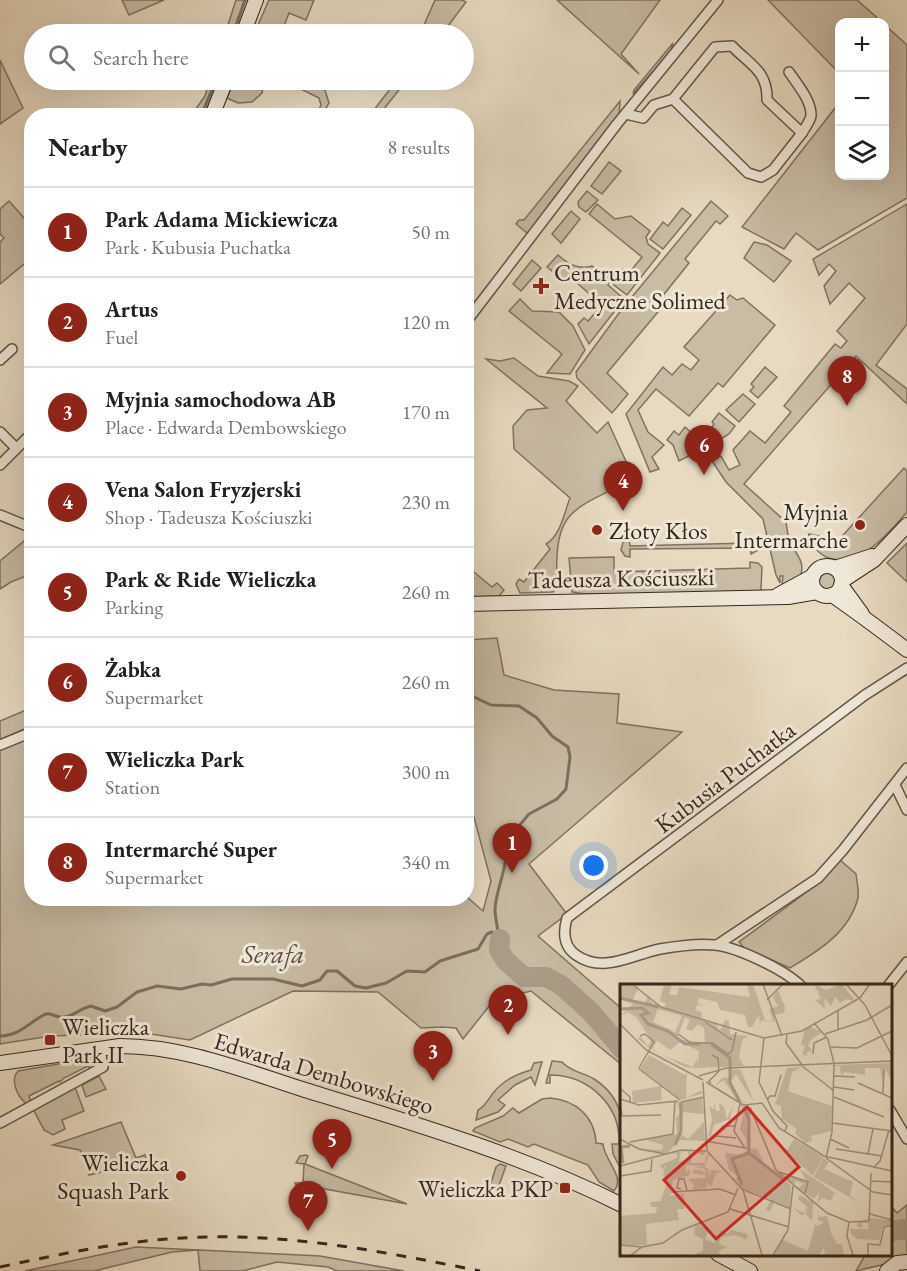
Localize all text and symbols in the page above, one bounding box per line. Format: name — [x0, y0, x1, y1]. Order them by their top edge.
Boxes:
map controls — [835, 18, 889, 180]
button: + — [835, 18, 889, 72]
search box — [24, 24, 474, 90]
icon: search — [45, 41, 78, 74]
text: Search here — [93, 43, 188, 72]
button: − — [835, 72, 889, 126]
button: layers — [835, 126, 889, 180]
text: Nearby — [48, 130, 128, 164]
text: 8 results — [387, 134, 450, 160]
text: Park Adama Mickiewicza — [105, 205, 338, 234]
text: 1 — [62, 219, 73, 245]
text: 50 m — [411, 219, 450, 245]
text: Park · Kubusia Puchatka — [105, 234, 291, 260]
place label: Centrum Medyczne Solimed — [554, 257, 726, 316]
marker: Centrum Medyczne Solimed — [532, 277, 550, 295]
text: Artus — [105, 295, 158, 324]
text: 2 — [62, 309, 73, 335]
text: 120 m — [402, 309, 450, 335]
text: Fuel — [105, 324, 138, 350]
pin: 8 — [828, 356, 866, 406]
text: Myjnia samochodowa AB — [105, 385, 336, 414]
text: 3 — [62, 399, 73, 425]
text: 170 m — [402, 399, 450, 425]
text: Place · Edwarda Dembowskiego — [105, 414, 347, 440]
pin: 6 — [684, 426, 724, 475]
pin: 4 — [604, 462, 642, 511]
text: Vena Salon Fryzjerski — [105, 475, 301, 504]
text: 4 — [62, 489, 73, 515]
text: 230 m — [402, 489, 450, 515]
place label: Myjnia Intermarche — [735, 496, 848, 555]
text: Shop · Tadeusza Kościuszki — [105, 504, 312, 530]
place label: Złoty Kłos — [609, 515, 708, 546]
marker: Myjnia Intermarche — [853, 518, 867, 532]
marker: Złoty Kłos — [590, 523, 604, 537]
street label: Tadeusza Kościuszki — [527, 561, 715, 595]
text: Park & Ride Wieliczka — [105, 565, 316, 594]
text: 5 — [62, 579, 73, 605]
text: 260 m — [402, 579, 450, 605]
text: Parking — [105, 594, 163, 620]
text: Żabka — [105, 655, 161, 684]
text: 6 — [62, 669, 73, 695]
text: 260 m — [402, 669, 450, 695]
text: Supermarket — [105, 684, 203, 710]
street label: Kubusia Puchatka — [649, 714, 802, 840]
text: Wieliczka Park — [105, 745, 244, 774]
text: 7 — [62, 759, 73, 785]
text: 300 m — [402, 759, 450, 785]
text: Station — [105, 774, 160, 800]
pin: 1 — [492, 824, 532, 873]
text: Intermarché Super — [105, 835, 277, 864]
text: 8 — [62, 849, 73, 875]
text: 340 m — [402, 849, 450, 875]
your location — [579, 851, 608, 880]
text: Supermarket — [105, 864, 203, 890]
water label: Serafa — [241, 937, 304, 971]
inset map — [620, 984, 892, 1256]
pin: 2 — [488, 986, 528, 1035]
place label: Wieliczka Park II — [62, 1011, 150, 1070]
street label: Edwarda Dembowskiego — [210, 1025, 438, 1121]
pin: 3 — [414, 1032, 452, 1081]
marker: Wieliczka Park II — [43, 1033, 57, 1047]
pin: 5 — [312, 1120, 352, 1169]
place label: Wieliczka Squash Park — [57, 1147, 170, 1206]
marker: Wieliczka Squash Park — [174, 1169, 188, 1183]
place label: Wieliczka PKP — [418, 1173, 553, 1204]
marker: Wieliczka PKP — [558, 1181, 572, 1195]
pin: 7 — [288, 1182, 328, 1231]

